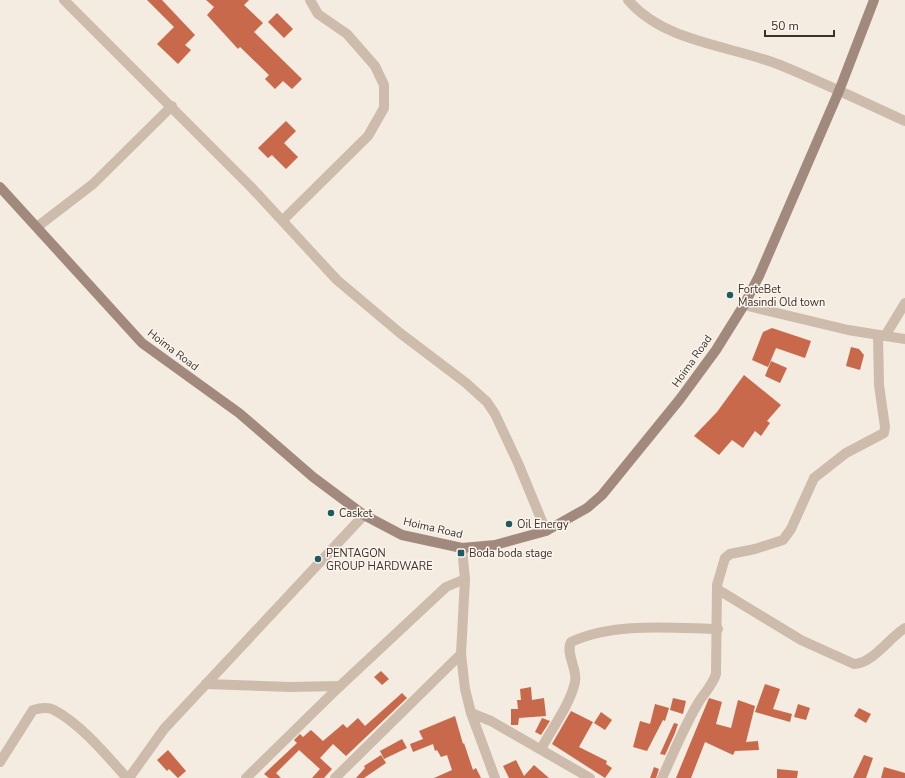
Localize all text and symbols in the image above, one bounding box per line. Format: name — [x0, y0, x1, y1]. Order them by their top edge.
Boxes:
scale bar — [765, 12, 834, 38]
text: 50 m — [771, 18, 799, 34]
place label: ForteBet Masindi Old town — [738, 282, 825, 310]
marker: ForteBet Masindi Old town — [725, 290, 735, 300]
street label: Hoima Road — [144, 326, 202, 374]
street label: Hoima Road — [668, 332, 716, 390]
place label: Casket — [339, 506, 373, 521]
marker: Casket — [326, 508, 336, 518]
street label: Hoima Road — [402, 514, 464, 542]
place label: Oil Energy — [517, 517, 569, 532]
marker: Oil Energy — [504, 519, 514, 529]
place label: PENTAGON GROUP HARDWARE — [326, 546, 433, 574]
place label: Boda boda stage — [469, 546, 553, 561]
marker: Boda boda stage — [456, 548, 466, 558]
marker: PENTAGON GROUP HARDWARE — [313, 554, 323, 564]

